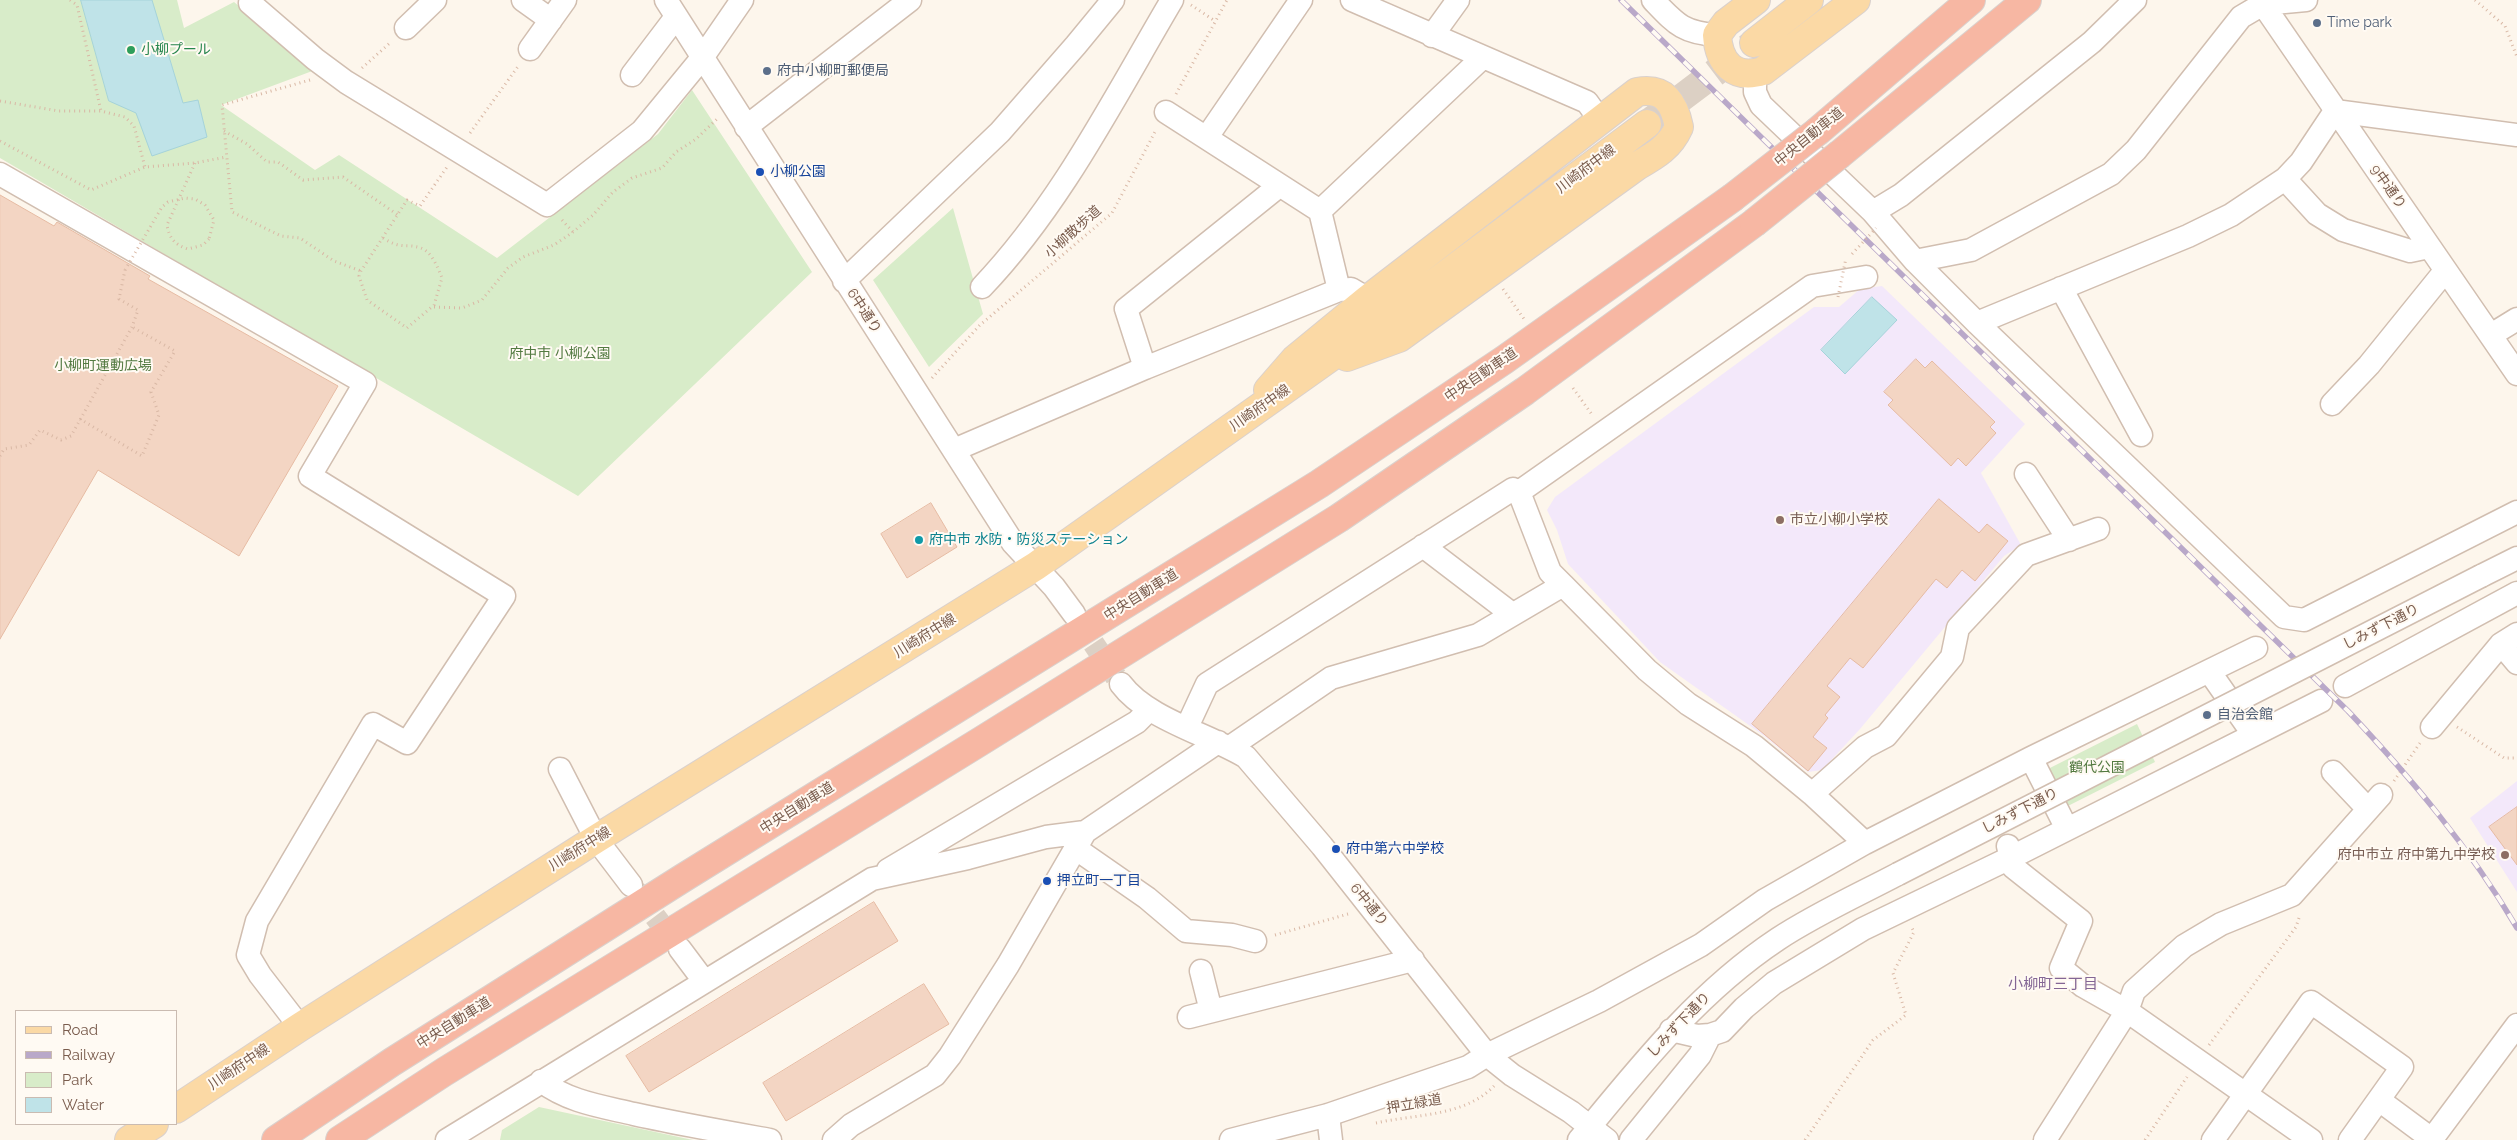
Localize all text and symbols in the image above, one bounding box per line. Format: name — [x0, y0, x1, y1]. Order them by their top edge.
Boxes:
place label: Time park — [2327, 15, 2392, 31]
marker: Time park — [2311, 17, 2323, 29]
place label: 小柳プール — [141, 42, 211, 58]
marker: 小柳プール — [125, 44, 137, 56]
place label: 府中小柳町郵便局 — [777, 63, 889, 79]
marker: 府中小柳町郵便局 — [761, 65, 773, 77]
street label: 中央自動車道 — [1771, 104, 1847, 170]
street label: 川崎府中線 — [1553, 141, 1619, 197]
street label: 9中通り — [2367, 162, 2409, 212]
place label: 小柳公園 — [770, 164, 826, 180]
marker: 小柳公園 — [754, 166, 766, 178]
street label: 小柳散歩道 — [1041, 202, 1105, 262]
street label: 6中通り — [843, 285, 885, 337]
street label: 中央自動車道 — [1441, 345, 1521, 405]
park label: 府中市 小柳公園 — [509, 346, 611, 362]
park label: 小柳町運動広場 — [54, 358, 152, 374]
street label: 川崎府中線 — [1227, 381, 1293, 435]
place label: 市立小柳小学校 — [1790, 512, 1888, 528]
marker: 市立小柳小学校 — [1774, 514, 1786, 526]
place label: 府中市 水防・防災ステーション — [929, 532, 1129, 548]
marker: 府中市 水防・防災ステーション — [913, 534, 925, 546]
street label: 中央自動車道 — [1101, 566, 1181, 624]
street label: しみず下通り — [2340, 600, 2422, 654]
street label: 川崎府中線 — [891, 610, 959, 662]
place label: 自治会館 — [2217, 707, 2273, 723]
marker: 自治会館 — [2201, 709, 2213, 721]
park label: 鶴代公園 — [2069, 760, 2125, 776]
street label: 中央自動車道 — [757, 779, 837, 837]
street label: しみず下通り — [1979, 784, 2061, 838]
street label: 川崎府中線 — [546, 823, 614, 875]
place label: 府中第六中学校 — [1346, 841, 1444, 857]
marker: 府中第六中学校 — [1330, 843, 1342, 855]
place label: 府中市立 府中第九中学校 — [2337, 847, 2495, 863]
marker: 府中市立 府中第九中学校 — [2499, 849, 2511, 861]
place label: 押立町一丁目 — [1057, 873, 1141, 889]
marker: 押立町一丁目 — [1041, 875, 1053, 887]
street label: 6中通り — [1347, 880, 1391, 930]
district label: 小柳町三丁目 — [2008, 975, 2098, 993]
street label: しみず下通り — [1644, 989, 1714, 1061]
street label: 中央自動車道 — [414, 994, 494, 1052]
legend — [15, 1010, 178, 1125]
text: Road — [62, 1021, 98, 1039]
street label: 川崎府中線 — [205, 1040, 273, 1094]
text: Railway — [62, 1046, 115, 1064]
text: Park — [62, 1071, 93, 1089]
street label: 押立緑道 — [1385, 1091, 1443, 1117]
text: Water — [62, 1096, 104, 1114]

